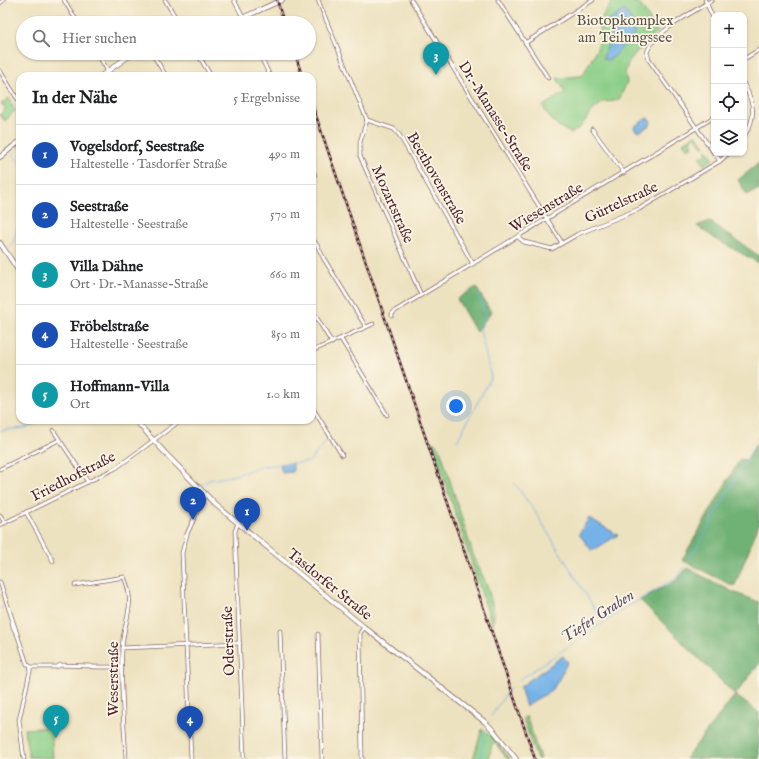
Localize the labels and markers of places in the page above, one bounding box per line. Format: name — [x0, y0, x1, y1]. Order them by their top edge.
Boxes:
pin: 3 — [423, 42, 449, 75]
pin: 2 — [180, 487, 206, 520]
pin: 1 — [234, 498, 260, 531]
pin: 5 — [43, 705, 69, 738]
pin: 4 — [177, 706, 203, 739]

